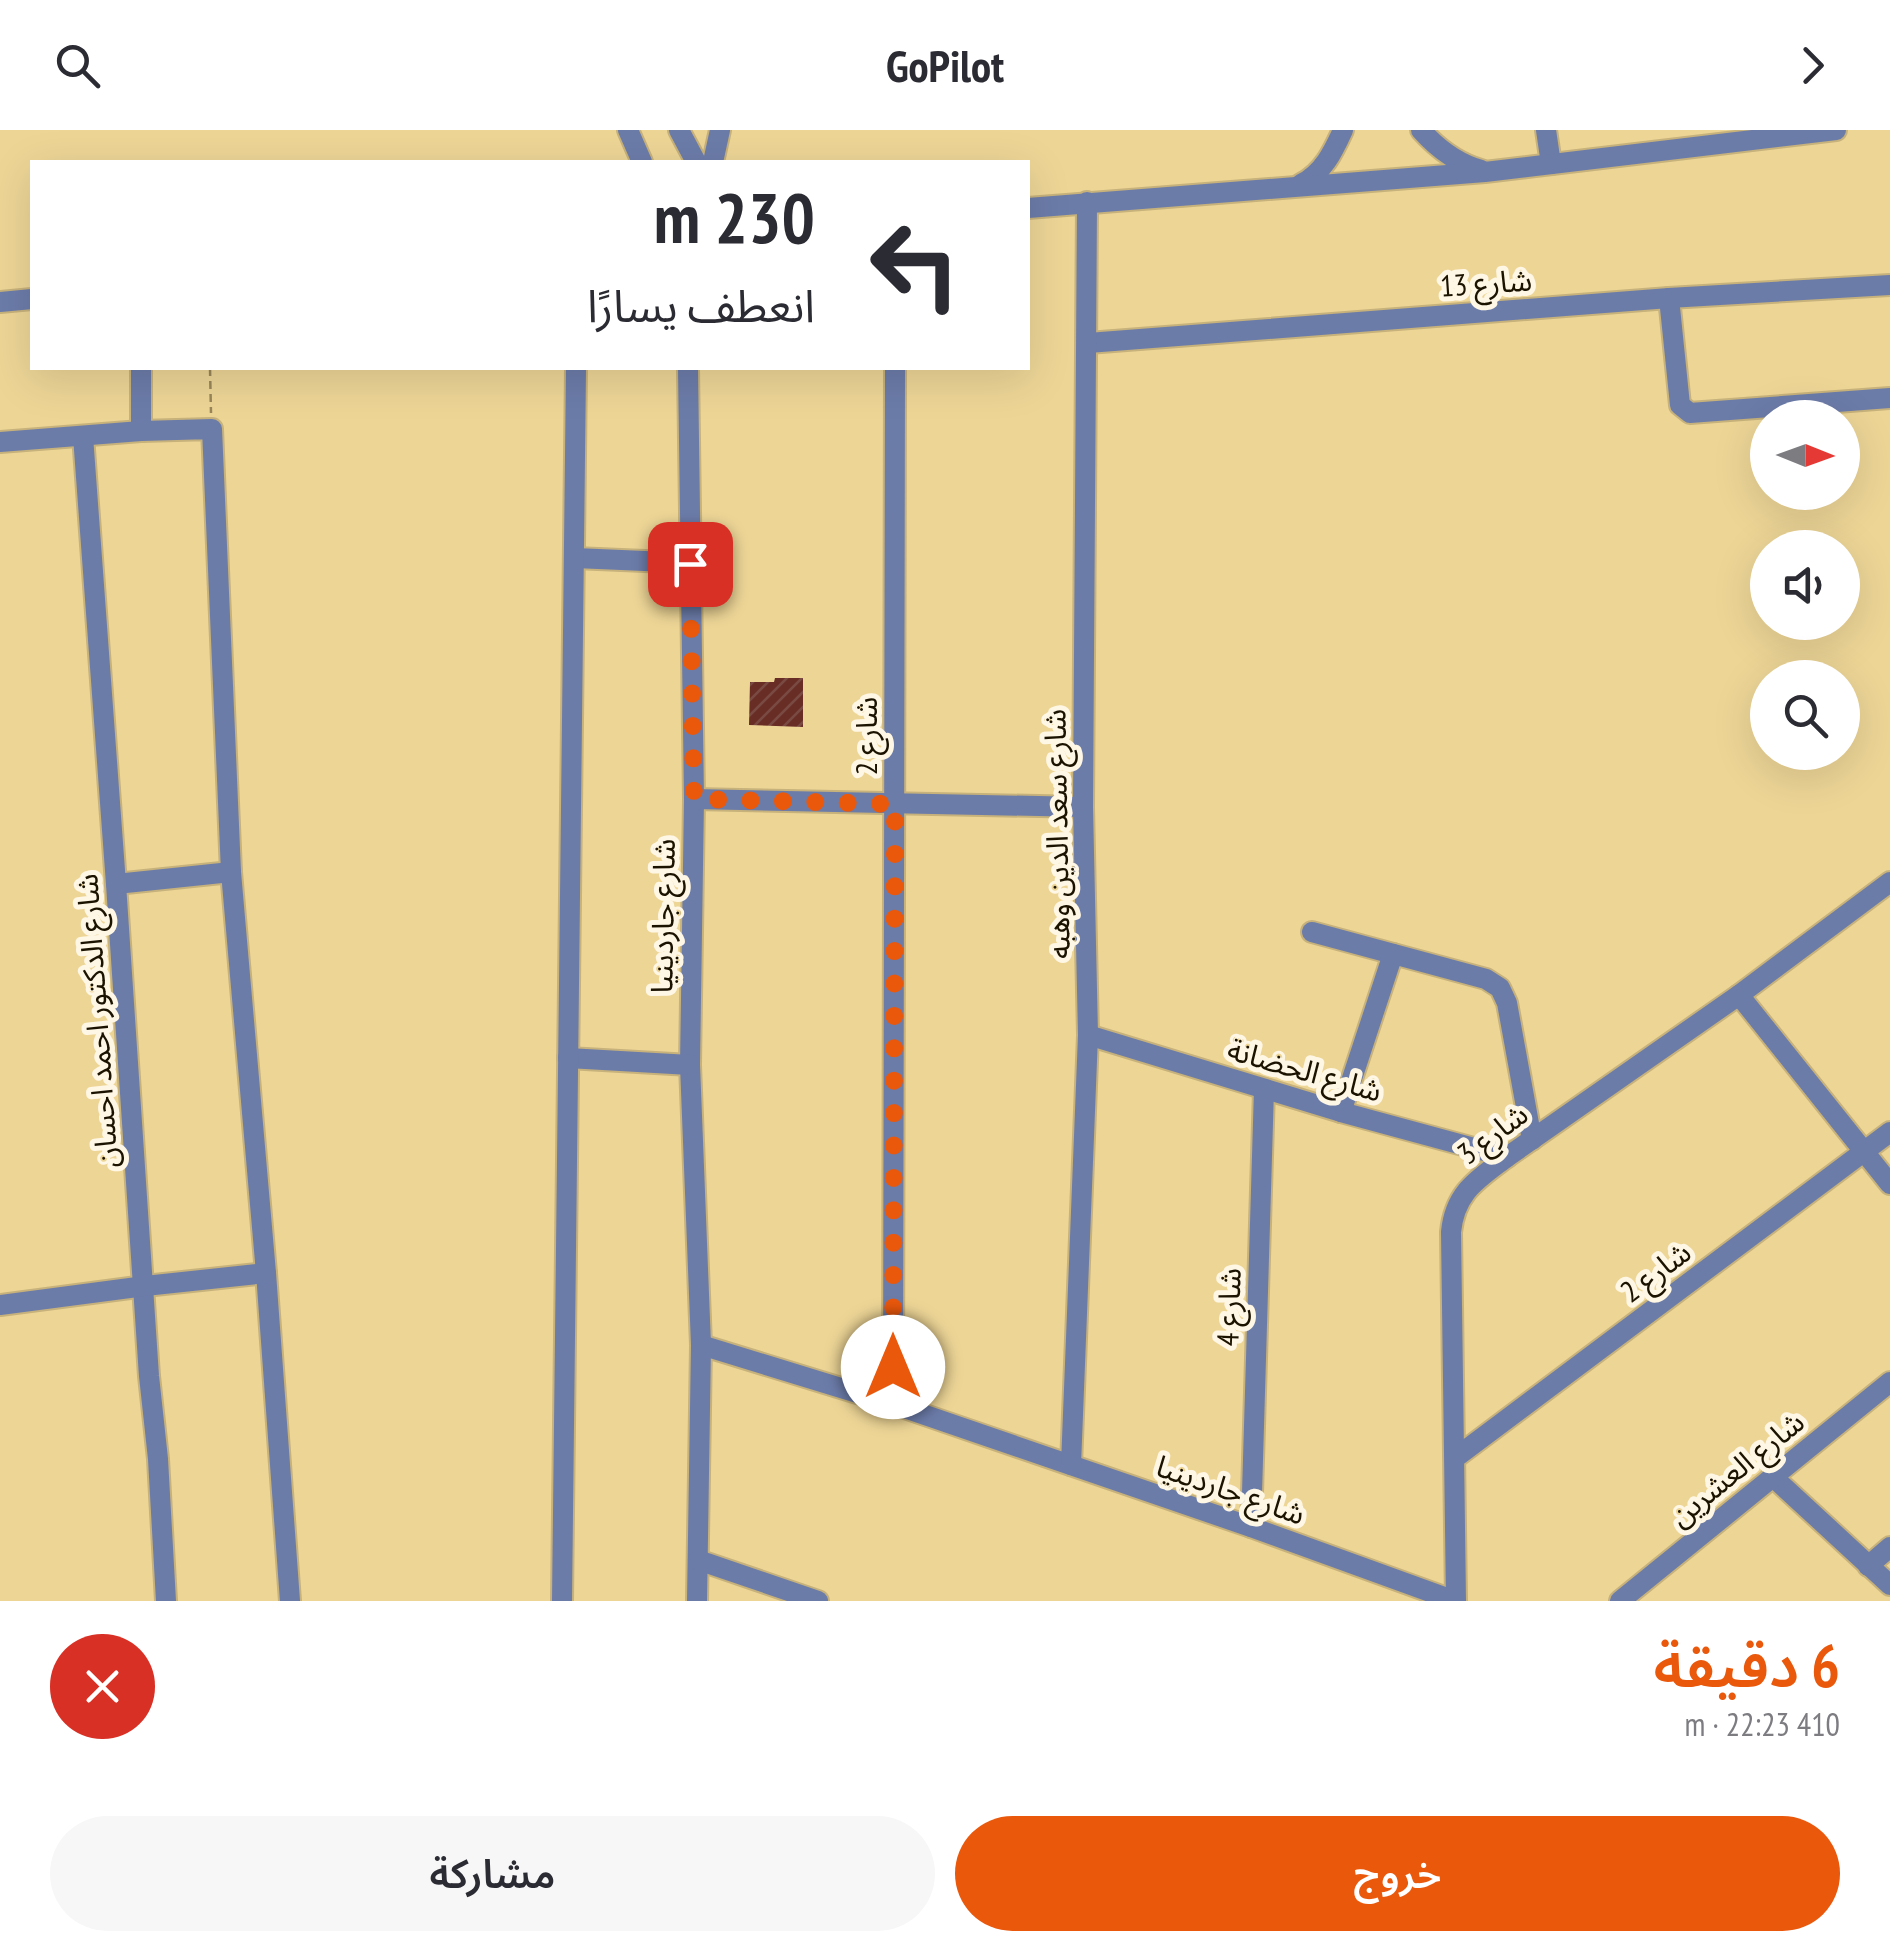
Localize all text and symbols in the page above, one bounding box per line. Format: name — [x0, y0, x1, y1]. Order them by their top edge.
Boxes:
text: GoPilot — [886, 36, 1004, 94]
icon: search — [50, 38, 105, 93]
icon: forward — [1785, 38, 1840, 93]
text: 230 m — [654, 172, 815, 262]
icon: left — [850, 200, 980, 330]
street label: شارع 13 — [1439, 259, 1533, 309]
text: انعطف يسارًا — [587, 276, 815, 334]
north arrow — [1750, 400, 1860, 510]
map controls — [1750, 400, 1860, 770]
pin — [648, 522, 733, 607]
button: sound — [1750, 530, 1860, 640]
icon: arrive — [663, 537, 718, 592]
button: search — [1750, 660, 1860, 770]
street label: شارع 2 — [846, 697, 889, 775]
street label: شارع سعد الدين وهبه — [1034, 709, 1082, 959]
street label: شارع جاردينيا — [641, 838, 687, 994]
street label: شارع الدكتور احمد احسان — [66, 872, 130, 1169]
street label: شارع الحضانة — [1222, 1028, 1387, 1113]
street label: شارع 3 — [1449, 1094, 1537, 1175]
street label: شارع 2 — [1612, 1232, 1700, 1313]
street label: شارع 4 — [1207, 1267, 1253, 1347]
position arrow — [841, 1315, 945, 1419]
street label: شارع العشرين — [1660, 1402, 1814, 1537]
street label: شارع جاردينيا — [1150, 1445, 1311, 1536]
text: 6 دقيقة — [1653, 1626, 1840, 1704]
button: close — [50, 1634, 155, 1739]
text: 410 m · 22:23 — [1685, 1703, 1840, 1745]
button: مشاركة — [50, 1816, 935, 1931]
button: خروج — [955, 1816, 1840, 1931]

